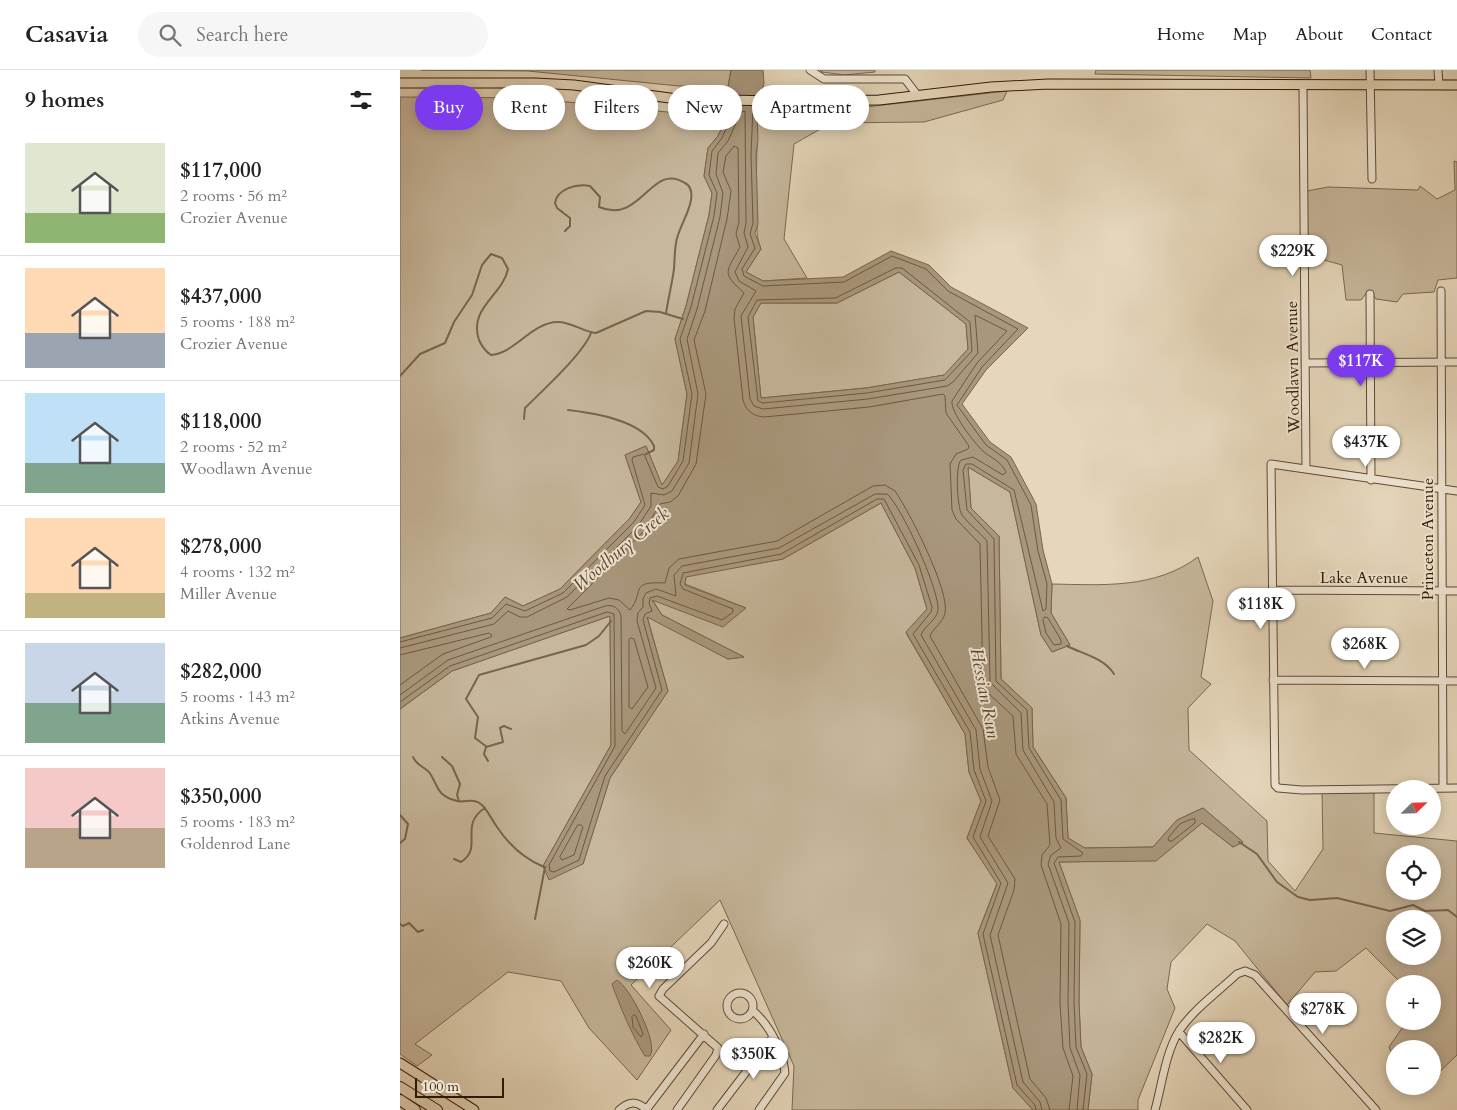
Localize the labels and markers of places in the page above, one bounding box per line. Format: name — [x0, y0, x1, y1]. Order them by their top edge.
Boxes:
pin: $229K — [1258, 234, 1328, 277]
pin: $117K — [1326, 344, 1396, 387]
pin: $437K — [1331, 426, 1401, 468]
pin: $118K — [1226, 588, 1296, 630]
pin: $268K — [1330, 628, 1400, 670]
pin: $260K — [615, 946, 685, 989]
pin: $278K — [1288, 992, 1358, 1035]
pin: $282K — [1186, 1022, 1256, 1064]
pin: $350K — [719, 1038, 789, 1080]

